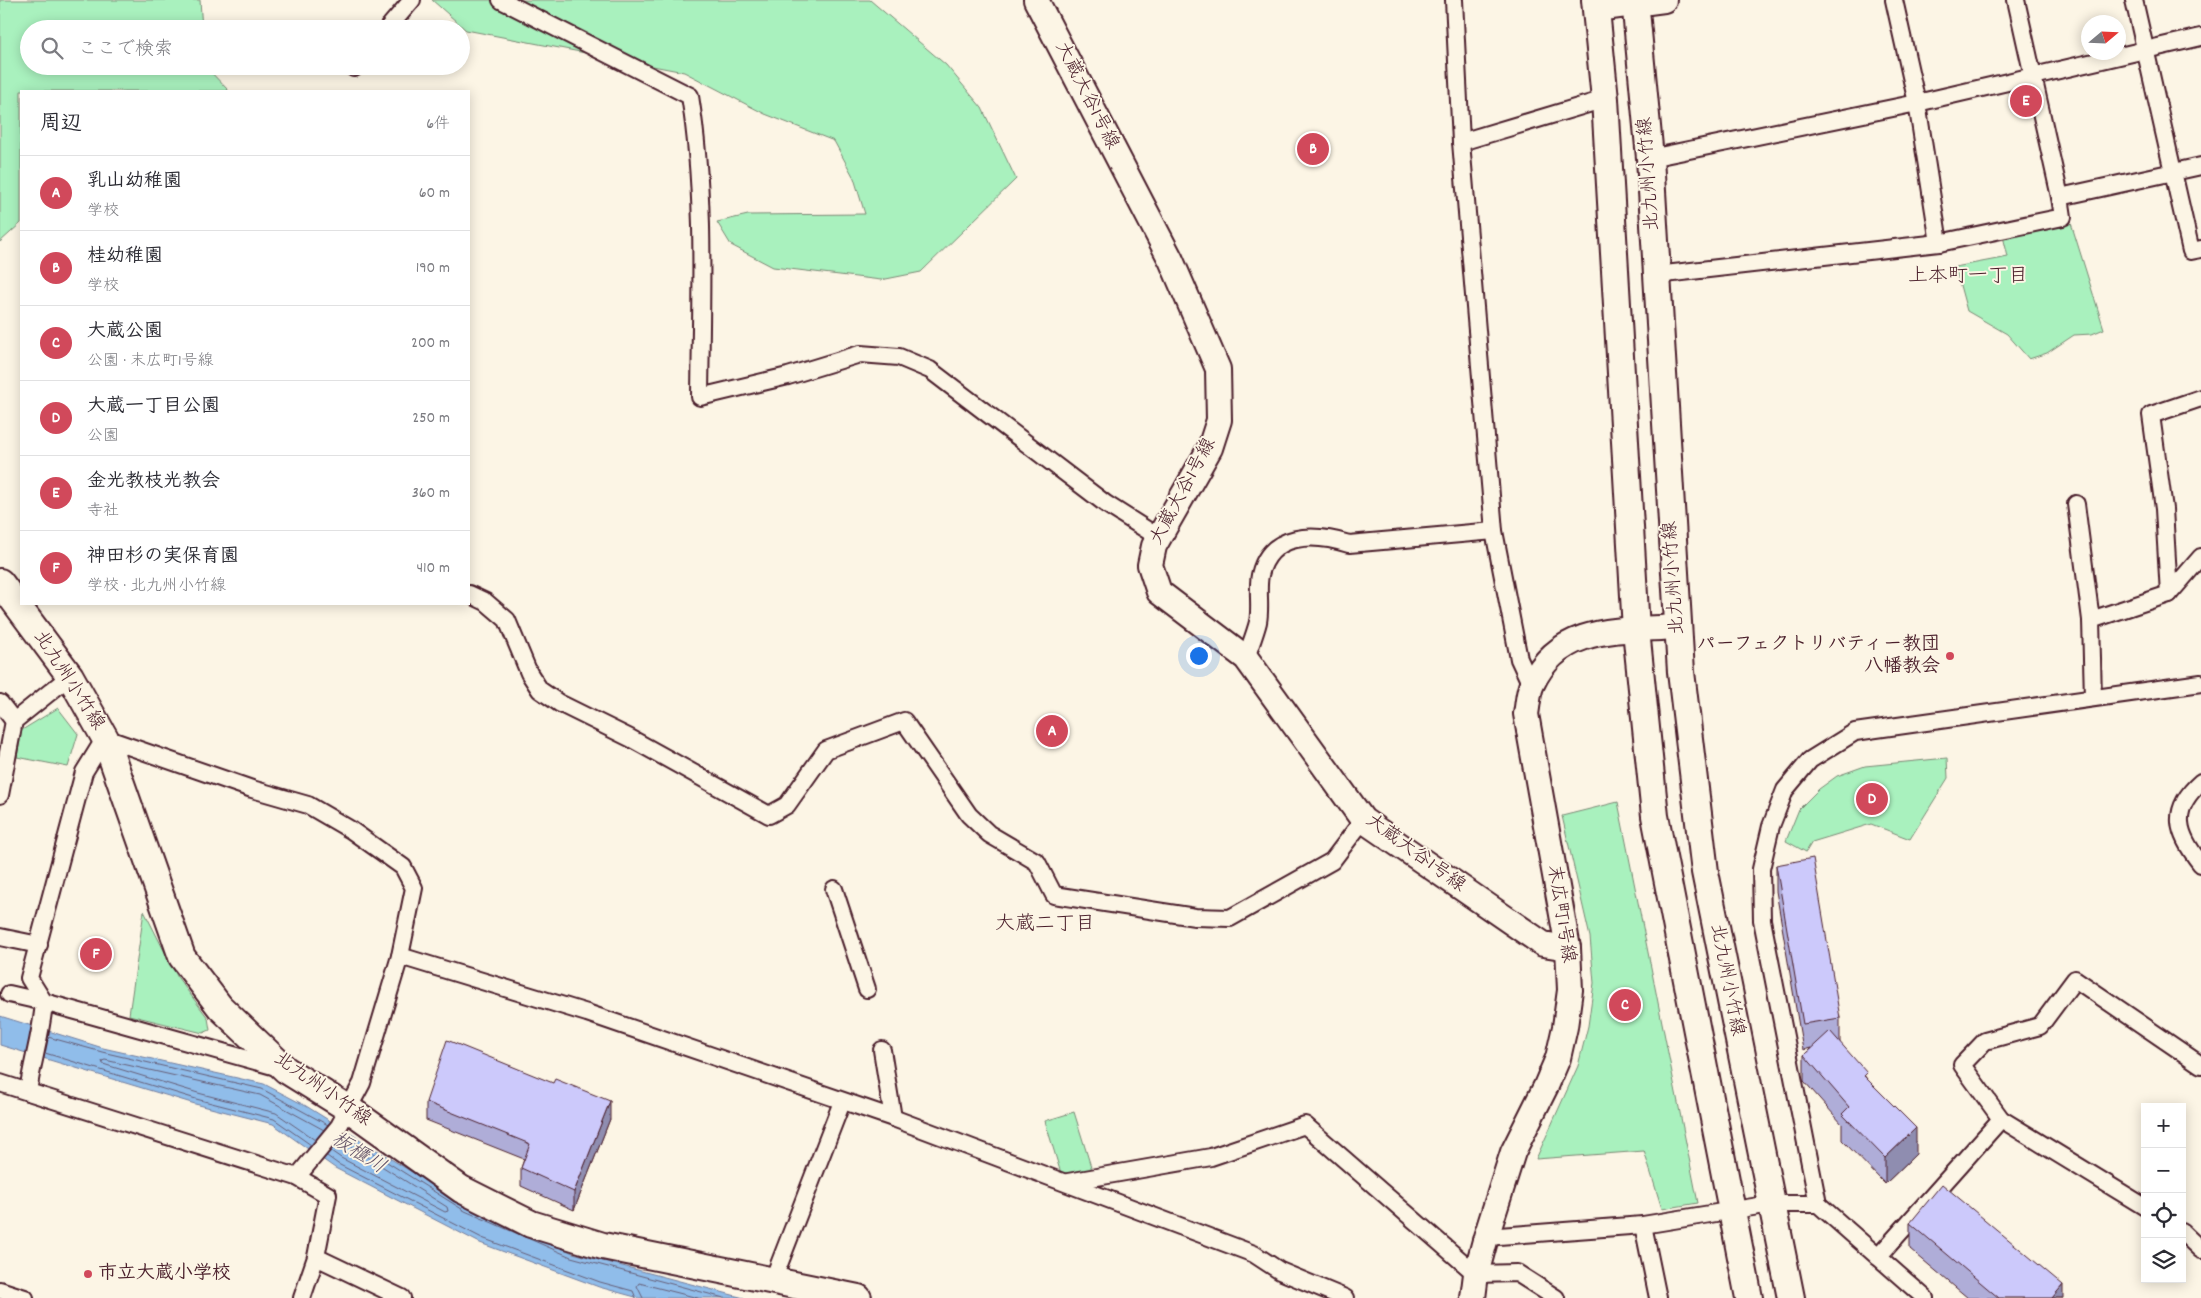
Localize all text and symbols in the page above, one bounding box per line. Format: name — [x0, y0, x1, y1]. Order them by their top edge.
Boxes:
north arrow — [2081, 15, 2126, 60]
search box — [20, 20, 470, 75]
icon: search — [38, 34, 66, 62]
text: ここで検索 — [78, 37, 173, 64]
street label: 大蔵大谷1号線 — [1047, 37, 1125, 155]
pin: E — [2010, 82, 2042, 120]
text: 周辺 — [40, 110, 82, 140]
text: 6件 — [426, 113, 450, 136]
street label: 北九州小竹線 — [1633, 116, 1667, 232]
pin: B — [1297, 130, 1329, 168]
text: 乳山幼稚園 — [87, 169, 182, 196]
text: A — [52, 182, 60, 205]
text: 60 m — [419, 182, 450, 205]
text: 学校 — [87, 200, 119, 223]
text: 桂幼稚園 — [87, 244, 163, 271]
text: B — [52, 257, 60, 280]
text: 190 m — [416, 257, 450, 280]
district label: 上本町一丁目 — [1908, 263, 2028, 291]
text: 学校 — [87, 275, 119, 298]
text: 大蔵公園 — [87, 319, 163, 346]
text: C — [52, 332, 60, 355]
text: 200 m — [411, 332, 450, 355]
text: 公園 · 末広町1号線 — [87, 350, 214, 373]
text: 大蔵一丁目公園 — [87, 394, 220, 421]
text: D — [52, 407, 60, 430]
text: 250 m — [412, 407, 450, 430]
text: 公園 — [87, 425, 119, 448]
street label: 大蔵大谷1号線 — [1144, 433, 1224, 551]
text: 金光教枝光教会 — [87, 469, 220, 496]
text: E — [52, 482, 60, 505]
text: 360 m — [412, 482, 450, 505]
text: 寺社 — [87, 500, 119, 523]
street label: 北九州小竹線 — [1658, 520, 1692, 636]
text: 神田杉の実保育園 — [87, 544, 239, 571]
text: F — [52, 557, 60, 580]
text: 410 m — [416, 557, 450, 580]
text: 学校 · 北九州小竹線 — [87, 575, 226, 598]
street label: 北九州小竹線 — [26, 626, 110, 736]
place label: パーフェクトリバティー教団 八幡教会 — [1696, 632, 1940, 681]
your location — [1186, 643, 1212, 669]
marker: パーフェクトリバティー教団 八幡教会 — [1944, 650, 1956, 662]
pin: A — [1036, 712, 1068, 750]
pin: D — [1856, 780, 1888, 818]
street label: 大蔵大谷1号線 — [1359, 808, 1471, 900]
street label: 末広町1号線 — [1539, 863, 1581, 965]
district label: 大蔵二丁目 — [995, 911, 1095, 939]
street label: 北九州小竹線 — [1702, 921, 1750, 1039]
pin: F — [80, 935, 112, 973]
pin: C — [1609, 986, 1641, 1024]
street label: 北九州小竹線 — [268, 1046, 376, 1134]
map controls — [2141, 1103, 2186, 1283]
button: + — [2141, 1103, 2186, 1148]
water label: 板櫃川 — [325, 1126, 391, 1182]
button: − — [2141, 1148, 2186, 1193]
button: locate — [2141, 1193, 2186, 1238]
button: layers — [2141, 1238, 2186, 1283]
place label: 市立大蔵小学校 — [98, 1261, 231, 1288]
marker: 市立大蔵小学校 — [82, 1268, 94, 1280]

